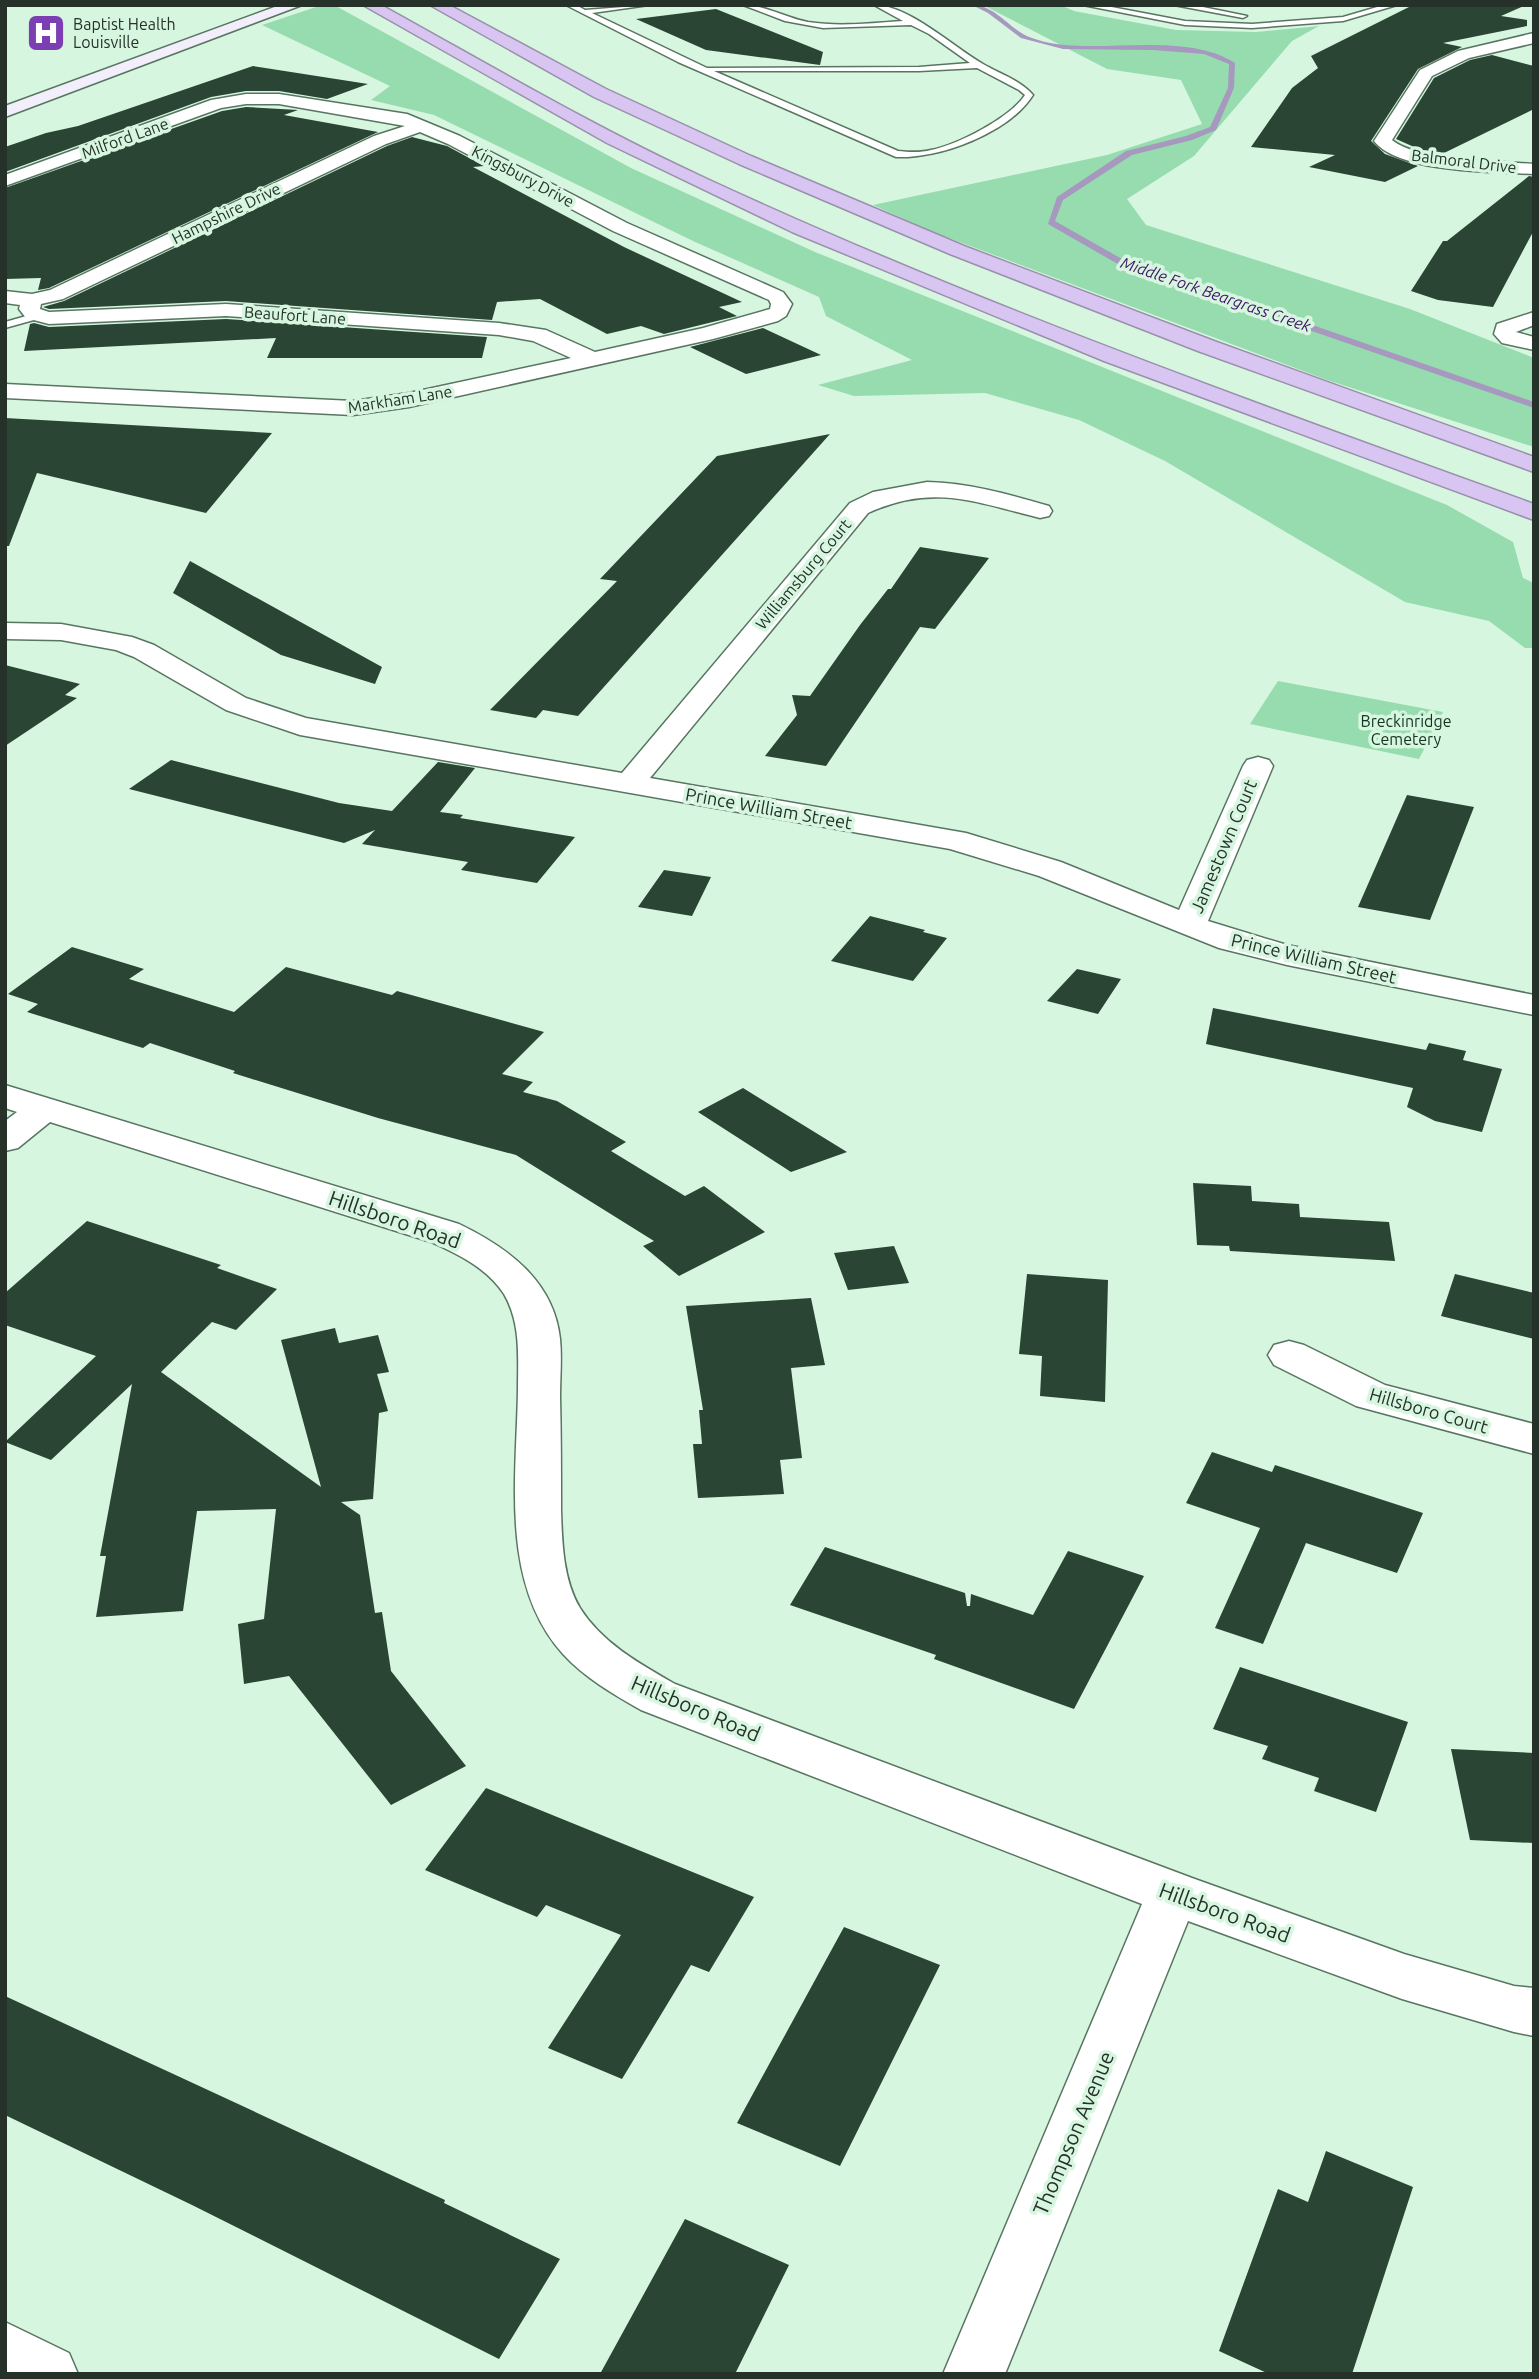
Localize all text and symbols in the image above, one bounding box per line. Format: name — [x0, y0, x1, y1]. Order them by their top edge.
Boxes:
hospital icon: Baptist Health Louisville — [25, 12, 67, 54]
place label: Baptist Health Louisville — [73, 15, 176, 51]
street label: Milford Lane — [79, 114, 171, 162]
street label: Kingsbury Drive — [469, 141, 577, 211]
street label: Balmoral Drive — [1410, 146, 1518, 176]
street label: Hampshire Drive — [169, 179, 283, 247]
water label: Middle Fork Beargrass Creek — [1119, 253, 1314, 335]
street label: Beaufort Lane — [243, 302, 347, 328]
street label: Markham Lane — [347, 382, 453, 416]
street label: Williamsburg Court — [752, 515, 855, 633]
park label: Breckinridge Cemetery — [1361, 712, 1451, 748]
street label: Jamestown Court — [1186, 776, 1260, 916]
street label: Prince William Street — [684, 783, 854, 833]
street label: Prince William Street — [1229, 929, 1399, 987]
street label: Hillsboro Road — [326, 1185, 464, 1253]
street label: Hillsboro Court — [1367, 1384, 1491, 1436]
street label: Hillsboro Road — [628, 1670, 764, 1746]
street label: Hillsboro Road — [1156, 1877, 1294, 1947]
street label: Thompson Avenue — [1028, 2048, 1118, 2218]

